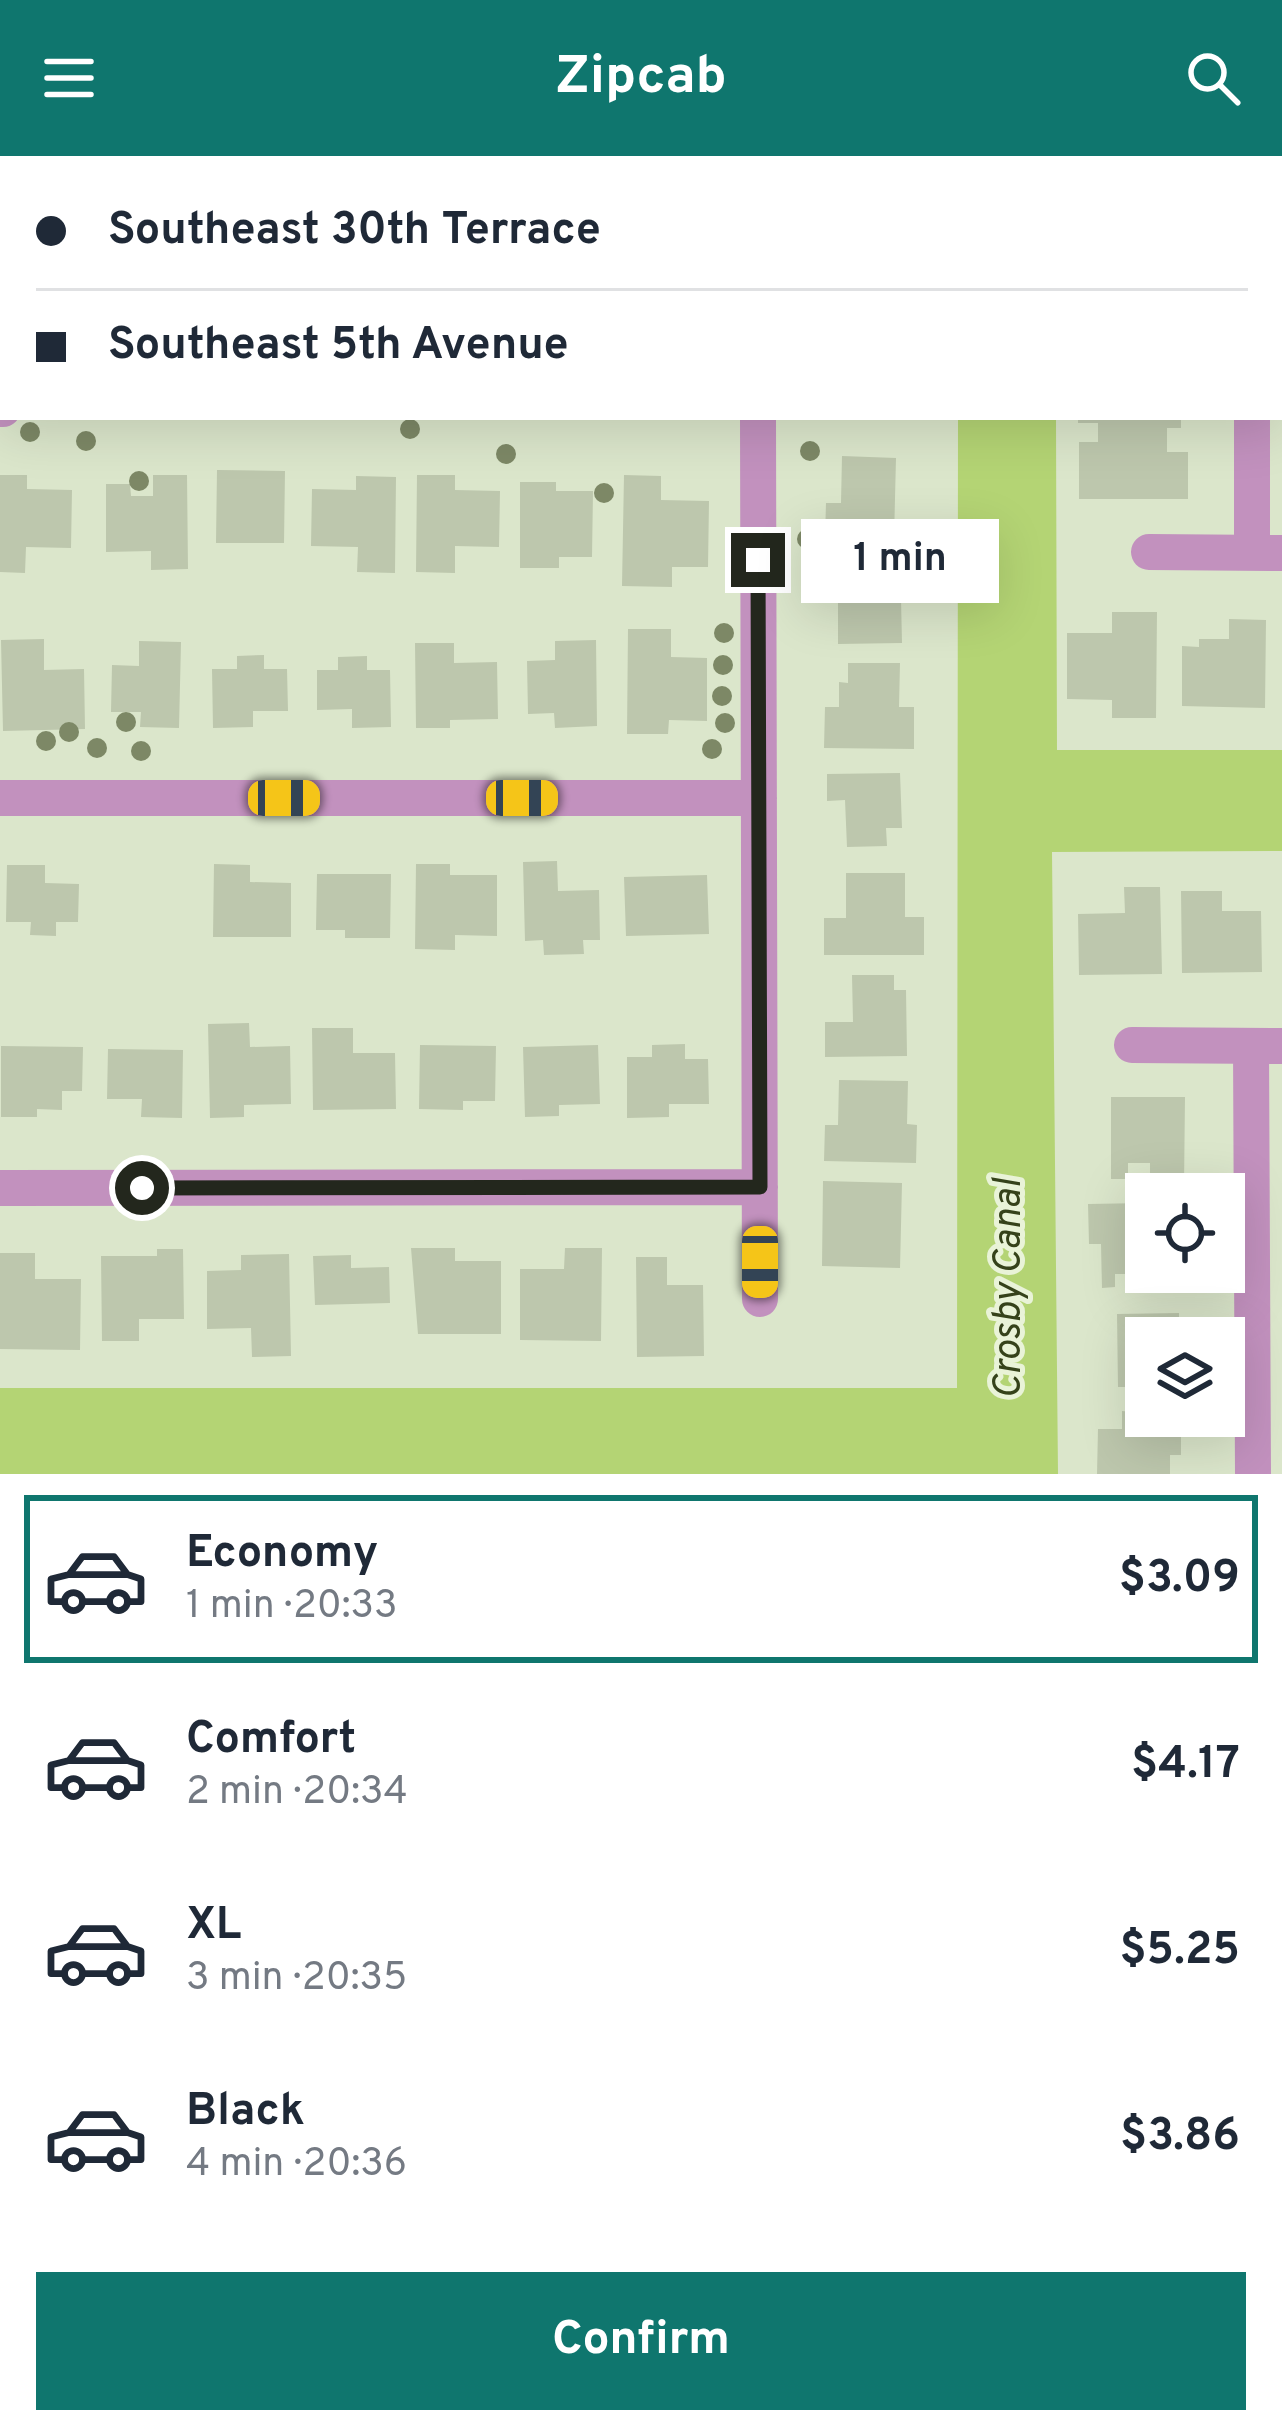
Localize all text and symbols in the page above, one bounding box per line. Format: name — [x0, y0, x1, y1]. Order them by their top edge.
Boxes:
text: Zipcab — [555, 44, 727, 113]
icon: menu — [36, 45, 102, 111]
icon: search — [1180, 45, 1246, 111]
text: Southeast 30th Terrace — [108, 203, 601, 260]
text: Southeast 5th Avenue — [108, 318, 569, 375]
callout: 1 min — [800, 518, 998, 602]
route end — [731, 533, 785, 587]
text: 1 min — [853, 536, 947, 585]
car — [248, 780, 320, 816]
car — [486, 780, 558, 816]
route start — [115, 1161, 169, 1215]
map controls — [1125, 1173, 1245, 1437]
button: locate — [1125, 1173, 1245, 1293]
water label: Crosby Canal — [986, 1177, 1035, 1399]
car — [742, 1226, 778, 1298]
button: layers — [1125, 1317, 1245, 1437]
icon: car — [42, 1525, 150, 1633]
text: Economy — [186, 1526, 378, 1583]
text: $3.09 — [1119, 1551, 1240, 1608]
text: 1 min · 20:33 — [186, 1583, 398, 1632]
icon: car — [42, 1711, 150, 1819]
text: Comfort — [186, 1712, 356, 1769]
text: $4.17 — [1131, 1737, 1240, 1794]
text: 2 min · 20:34 — [186, 1769, 408, 1818]
icon: car — [42, 1897, 150, 2005]
text: XL — [186, 1898, 241, 1955]
text: $5.25 — [1119, 1923, 1240, 1980]
text: 3 min · 20:35 — [186, 1955, 407, 2004]
icon: car — [42, 2083, 150, 2191]
text: Black — [186, 2084, 305, 2141]
text: $3.86 — [1120, 2109, 1240, 2166]
text: 4 min · 20:36 — [186, 2141, 407, 2190]
button: Confirm — [36, 2272, 1246, 2410]

